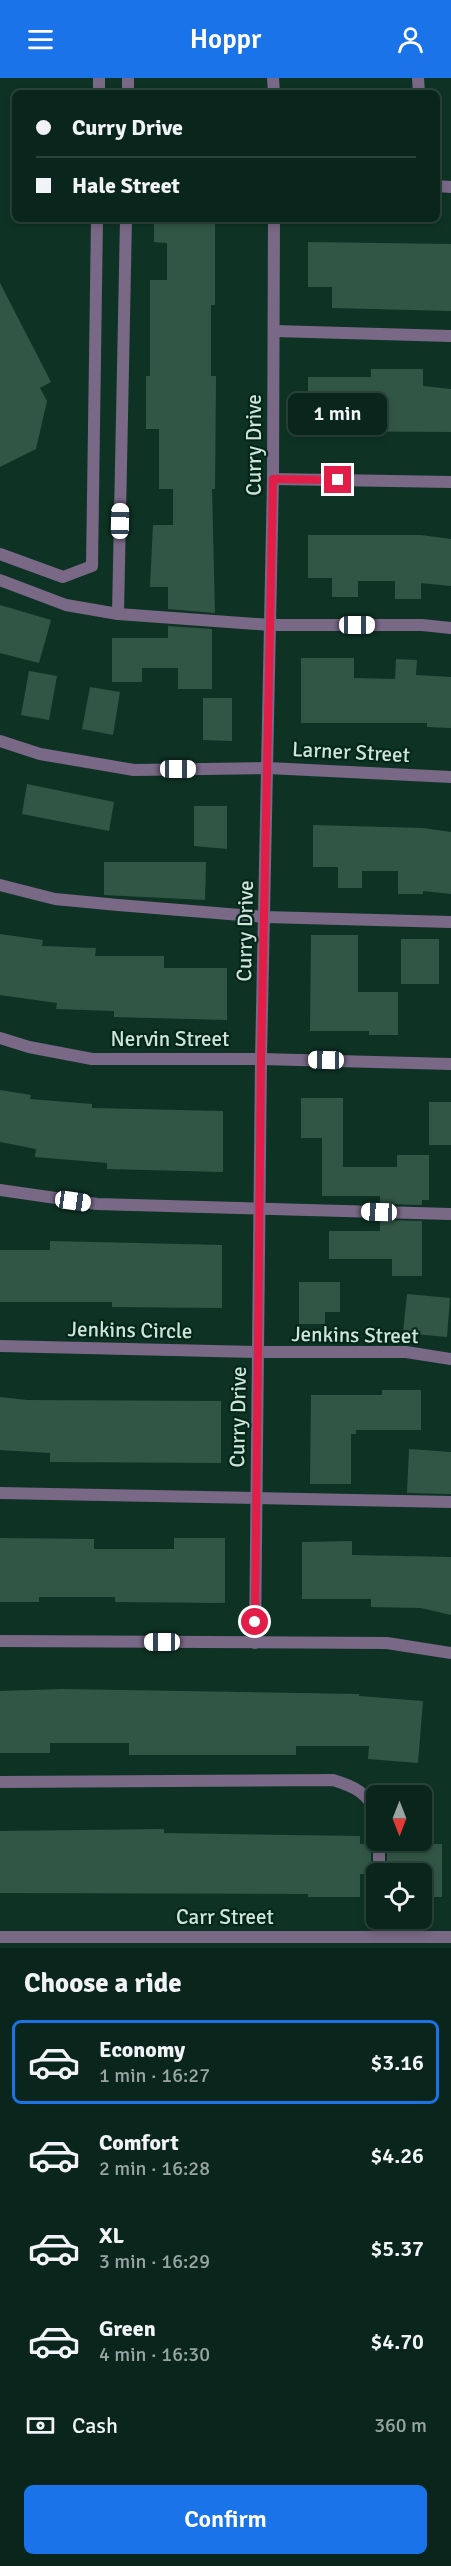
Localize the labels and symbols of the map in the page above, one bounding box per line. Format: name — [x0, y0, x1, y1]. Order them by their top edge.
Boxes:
callout: 1 min — [288, 393, 388, 435]
street label: Curry Drive — [241, 394, 267, 496]
route end — [324, 466, 351, 493]
car — [111, 503, 129, 539]
car — [339, 616, 375, 634]
street label: Larner Street — [291, 736, 411, 768]
car — [160, 760, 196, 778]
street label: Curry Drive — [231, 880, 259, 982]
street label: Nervin Street — [111, 1026, 229, 1052]
car — [308, 1051, 344, 1069]
car — [54, 1190, 92, 1212]
car — [361, 1202, 397, 1222]
street label: Jenkins Circle — [67, 1316, 193, 1344]
street label: Jenkins Street — [291, 1321, 419, 1349]
street label: Curry Drive — [224, 1366, 252, 1468]
route start — [241, 1608, 268, 1635]
car — [144, 1633, 180, 1651]
north arrow — [366, 1785, 432, 1851]
street label: Carr Street — [176, 1904, 274, 1930]

